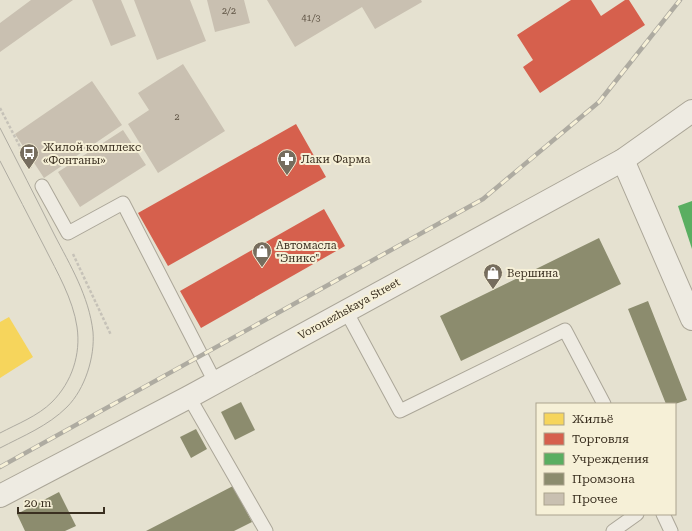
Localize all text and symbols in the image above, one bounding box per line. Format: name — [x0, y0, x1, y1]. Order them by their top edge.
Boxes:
house number: 2/2 — [222, 6, 236, 16]
house number: 41/3 — [302, 13, 320, 23]
house number: 2 — [174, 112, 180, 122]
place label: Жилой комплекс «Фонтаны» — [43, 141, 141, 167]
bus stop icon: Жилой комплекс «Фонтаны» — [18, 142, 40, 170]
pharmacy icon: Лаки Фарма — [276, 148, 298, 176]
place label: Лаки Фарма — [301, 153, 370, 166]
place label: Автомасла "Эникс" — [276, 239, 337, 265]
shop icon: Автомасла "Эникс" — [251, 240, 273, 268]
shop icon: Вершина — [482, 262, 504, 290]
place label: Вершина — [507, 267, 558, 280]
street label: Voronezhskaya Street — [296, 276, 402, 342]
legend — [536, 403, 676, 515]
text: Жильё — [572, 412, 614, 426]
text: Торговля — [572, 432, 629, 446]
text: Учреждения — [572, 452, 649, 466]
text: Промзона — [572, 472, 635, 486]
scale bar — [18, 489, 104, 515]
text: Прочее — [572, 492, 618, 506]
text: 20 m — [24, 496, 51, 510]

